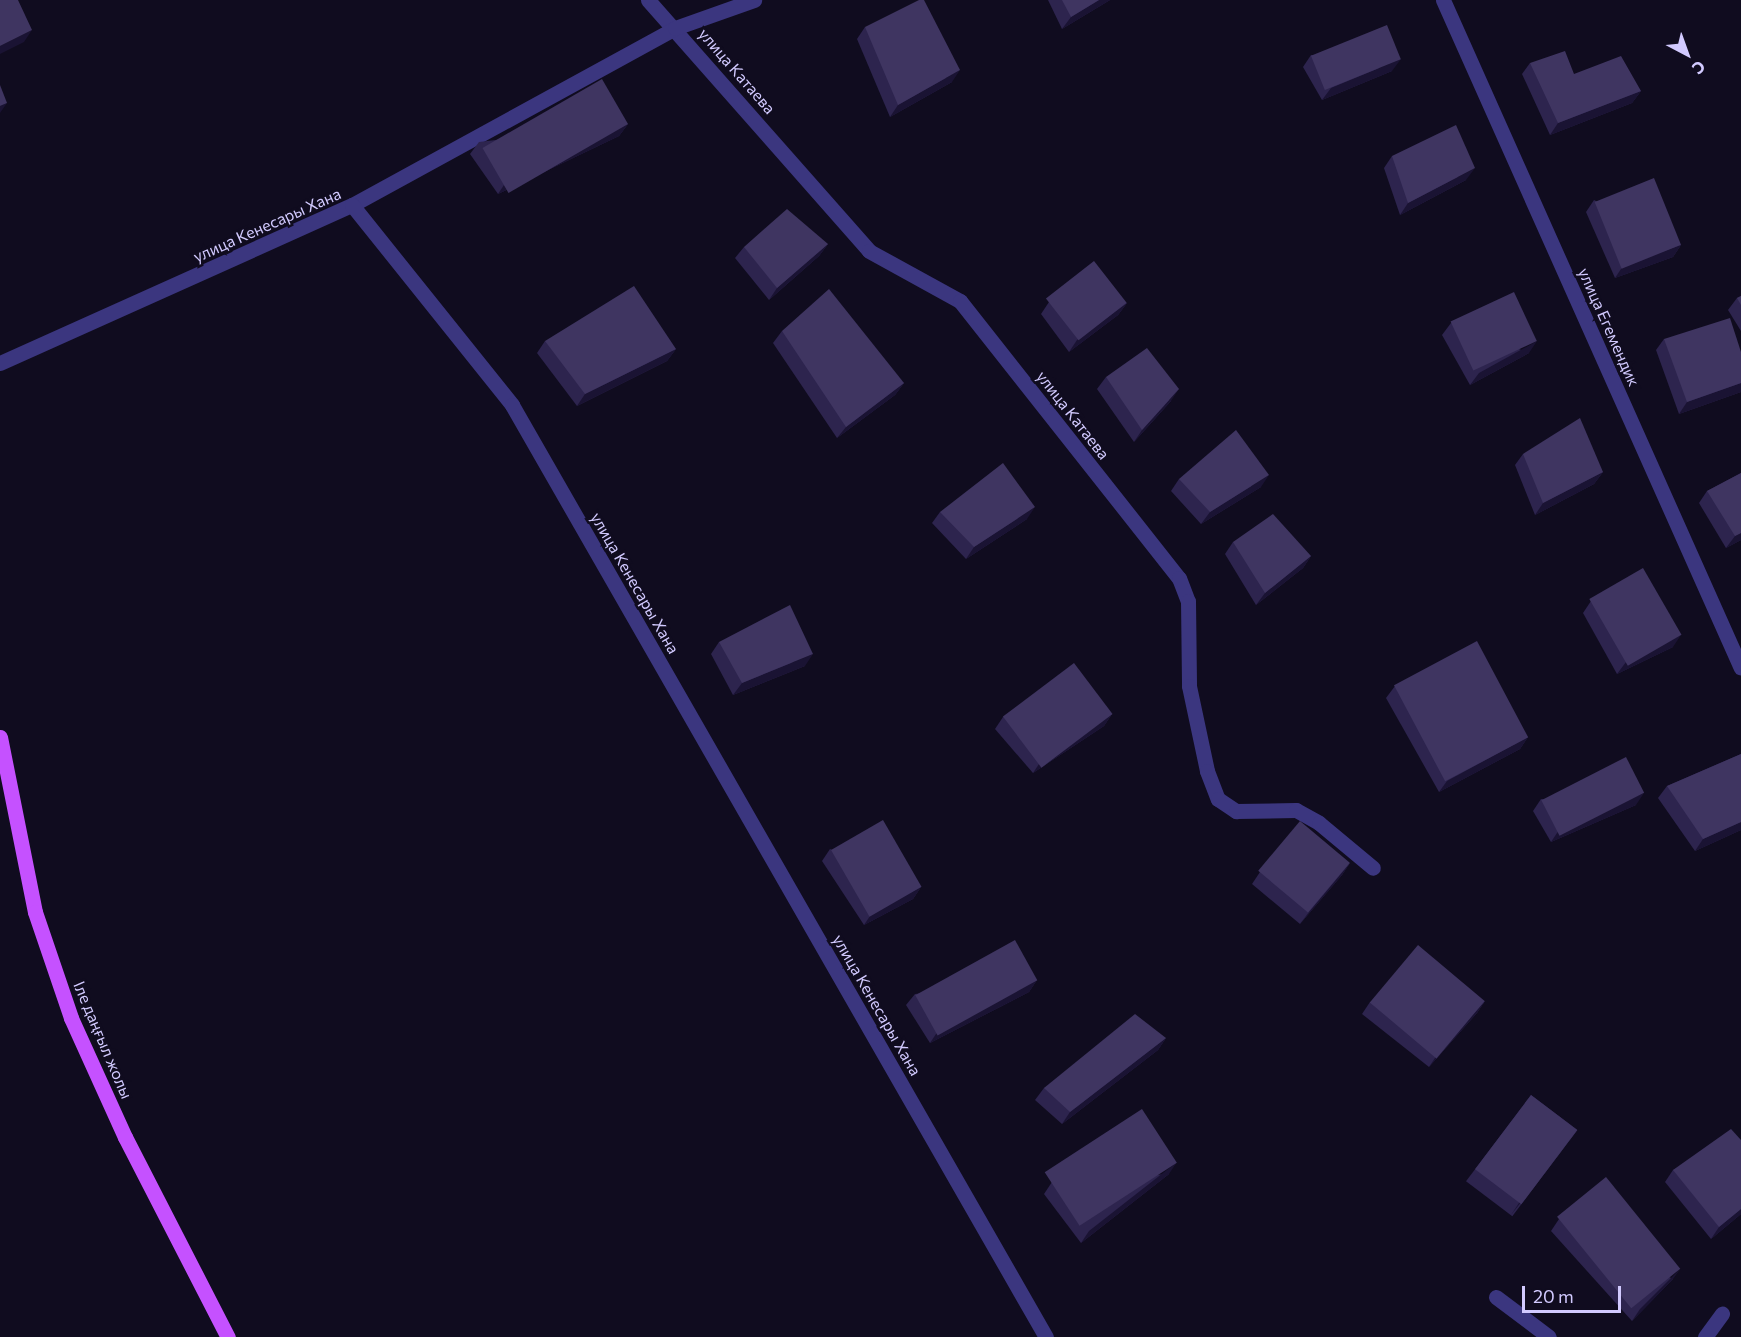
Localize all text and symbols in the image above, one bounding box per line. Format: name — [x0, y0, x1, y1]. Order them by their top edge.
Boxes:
street label: улица Катаева — [695, 24, 779, 118]
north arrow — [1657, 24, 1717, 84]
text: С — [1689, 57, 1709, 79]
street label: улица Кенесары Хана — [190, 184, 344, 266]
street label: улица Егемендик — [1574, 265, 1644, 389]
street label: улица Катаева — [1033, 367, 1113, 463]
street label: улица Кенесары Хана — [587, 509, 683, 657]
street label: улица Кенесары Хана — [829, 931, 925, 1079]
street label: Іле даңғыл жолы — [70, 978, 136, 1102]
scale bar — [1525, 1274, 1624, 1312]
text: 20 m — [1533, 1285, 1574, 1307]

